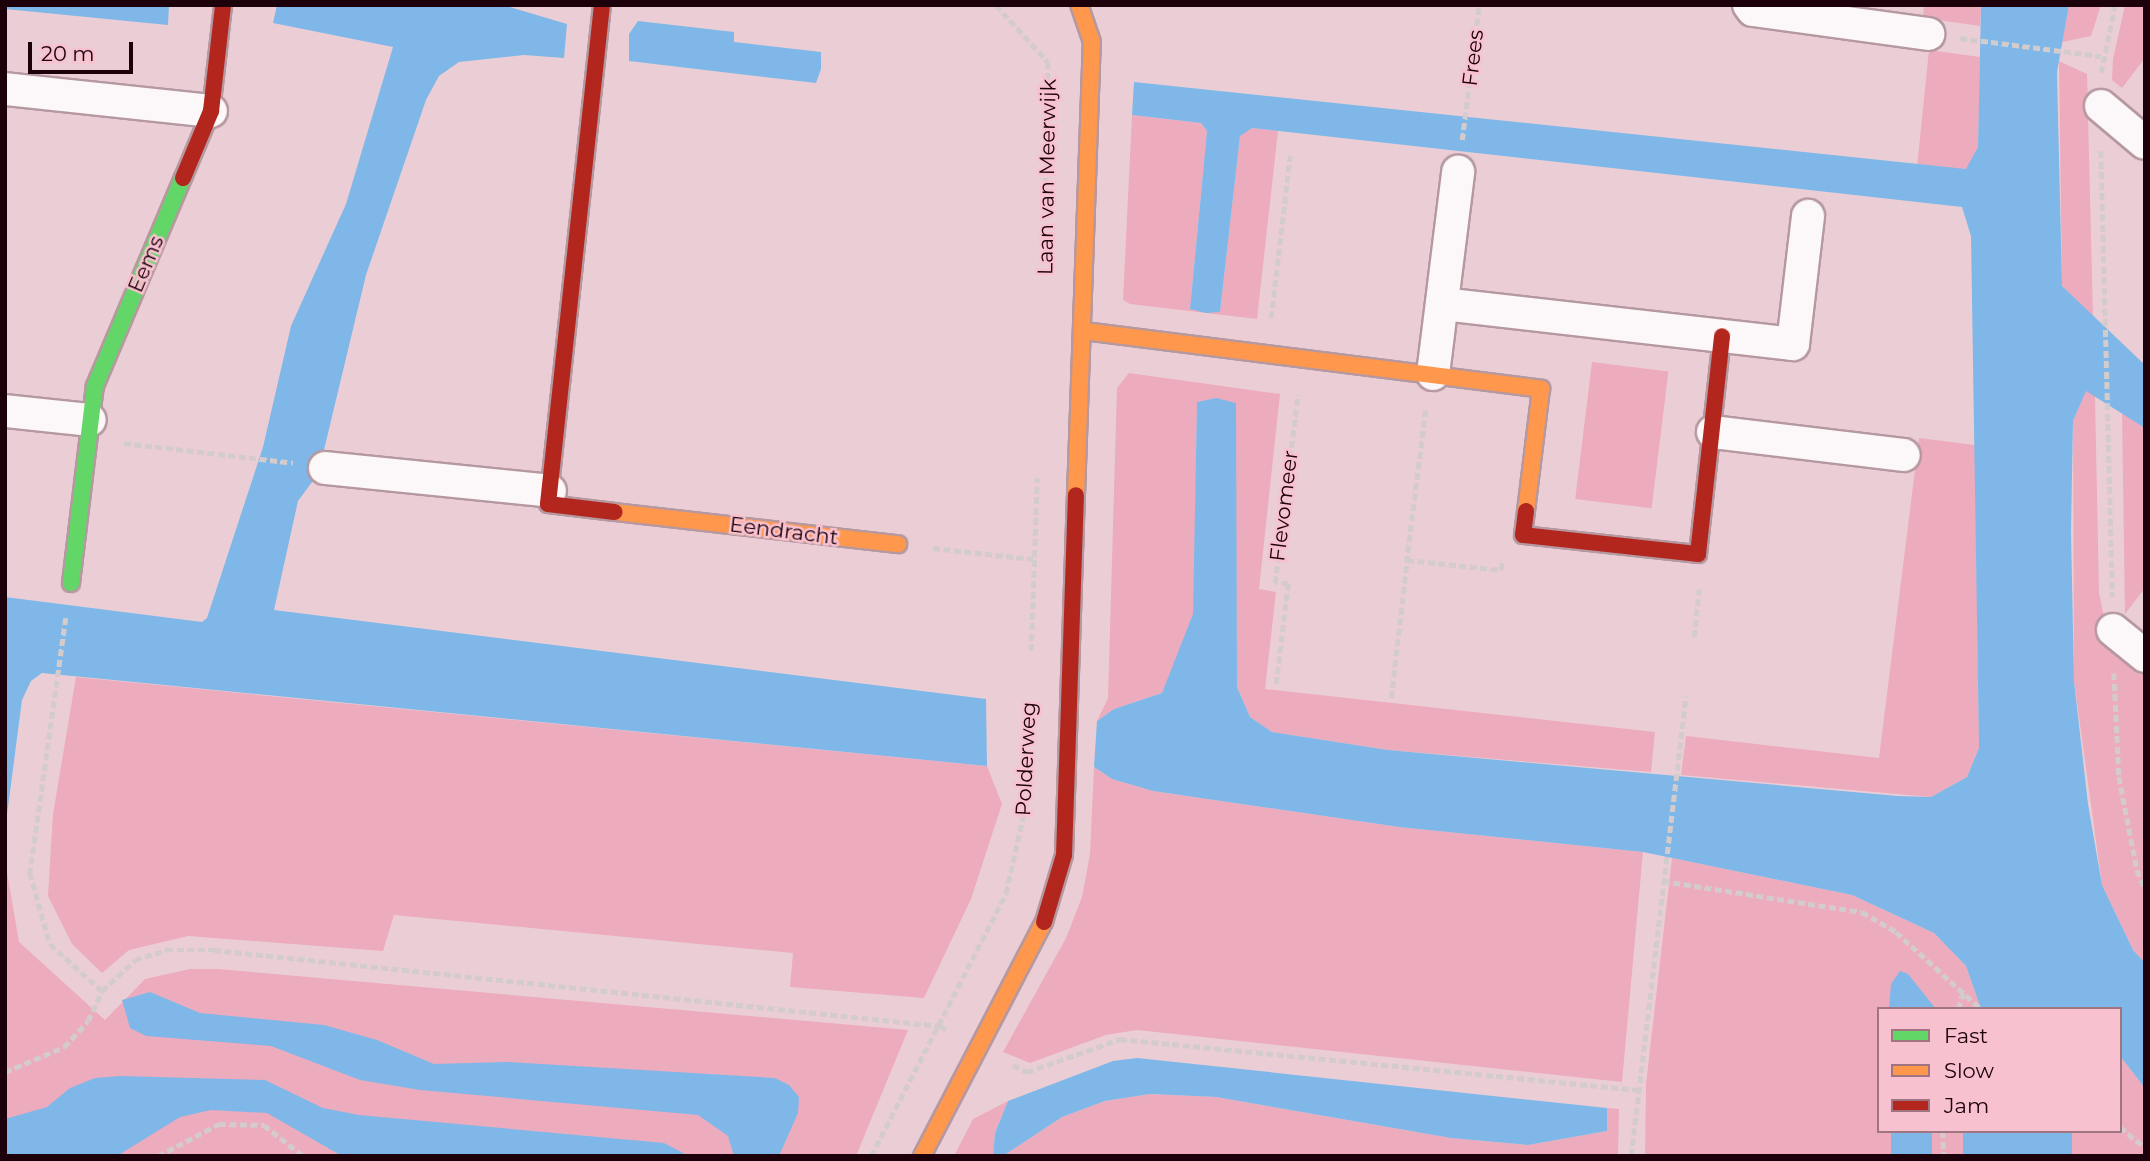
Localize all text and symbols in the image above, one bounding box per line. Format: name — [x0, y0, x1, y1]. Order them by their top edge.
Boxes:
scale bar — [32, 28, 136, 72]
street label: Frees — [1457, 28, 1489, 88]
text: 20 m — [41, 41, 95, 66]
street label: Laan van Meerwijk — [1033, 79, 1061, 275]
street label: Eems — [123, 232, 169, 296]
street label: Flevomeer — [1265, 449, 1303, 563]
street label: Eendracht — [728, 512, 840, 550]
street label: Polderweg — [1010, 701, 1042, 817]
legend — [1877, 1007, 2122, 1133]
text: Fast — [1944, 1023, 1988, 1048]
text: Slow — [1944, 1058, 1994, 1083]
text: Jam — [1944, 1093, 1989, 1118]

